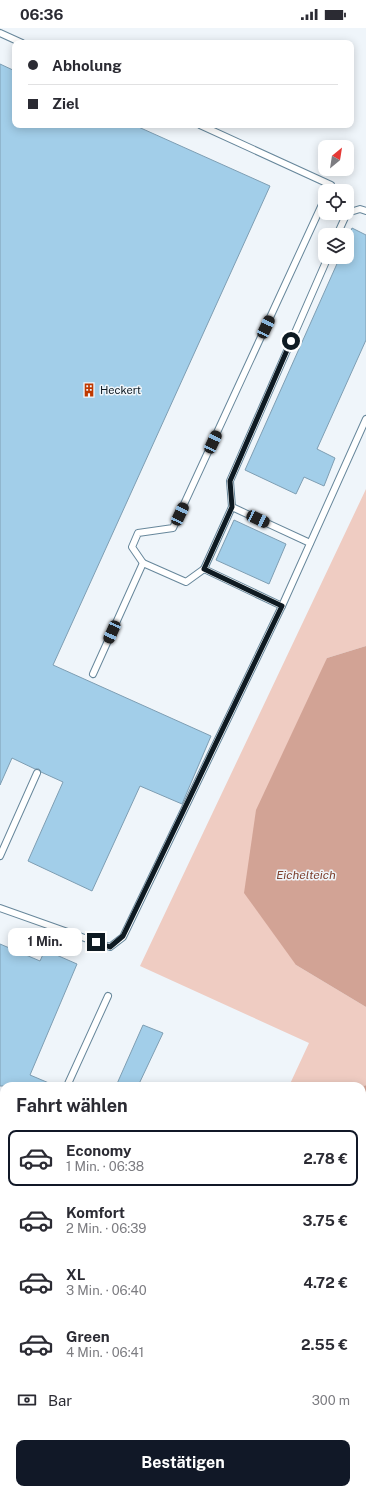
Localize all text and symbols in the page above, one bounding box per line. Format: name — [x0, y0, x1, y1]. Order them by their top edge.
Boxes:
text: 06:36 — [20, 6, 63, 23]
text: Abholung — [52, 57, 122, 74]
text: Ziel — [52, 95, 80, 112]
north arrow — [318, 140, 354, 176]
map controls — [318, 140, 354, 264]
button: locate — [318, 184, 354, 220]
button: layers — [318, 228, 354, 264]
car — [255, 314, 277, 340]
route start — [282, 332, 300, 350]
building icon: Heckert — [81, 382, 97, 398]
place label: Heckert — [100, 384, 141, 396]
car — [202, 429, 224, 455]
car — [169, 501, 191, 527]
car — [245, 508, 271, 530]
car — [102, 619, 122, 645]
water label: Eichelteich — [276, 868, 336, 882]
callout: 1 Min. — [8, 928, 82, 956]
route end — [87, 933, 105, 951]
text: 1 Min. — [27, 934, 63, 949]
text: Fahrt wählen — [16, 1095, 128, 1116]
icon: car — [18, 1140, 54, 1176]
text: Economy — [66, 1142, 131, 1159]
text: 2.78 € — [303, 1150, 348, 1167]
text: 1 Min. · 06:38 — [66, 1159, 144, 1174]
icon: car — [18, 1202, 54, 1238]
text: Komfort — [66, 1204, 125, 1221]
text: 3.75 € — [303, 1212, 348, 1229]
text: 2 Min. · 06:39 — [66, 1221, 146, 1236]
icon: car — [18, 1264, 54, 1300]
text: XL — [66, 1266, 85, 1283]
text: 4.72 € — [303, 1274, 348, 1291]
text: 3 Min. · 06:40 — [66, 1283, 147, 1298]
icon: car — [18, 1326, 54, 1362]
text: Green — [66, 1328, 110, 1345]
text: 2.55 € — [301, 1336, 348, 1353]
text: 4 Min. · 06:41 — [66, 1345, 144, 1360]
icon: cash — [16, 1389, 38, 1411]
text: Bar — [48, 1392, 72, 1409]
text: 300 m — [312, 1393, 350, 1408]
button: Bestätigen — [16, 1440, 350, 1486]

